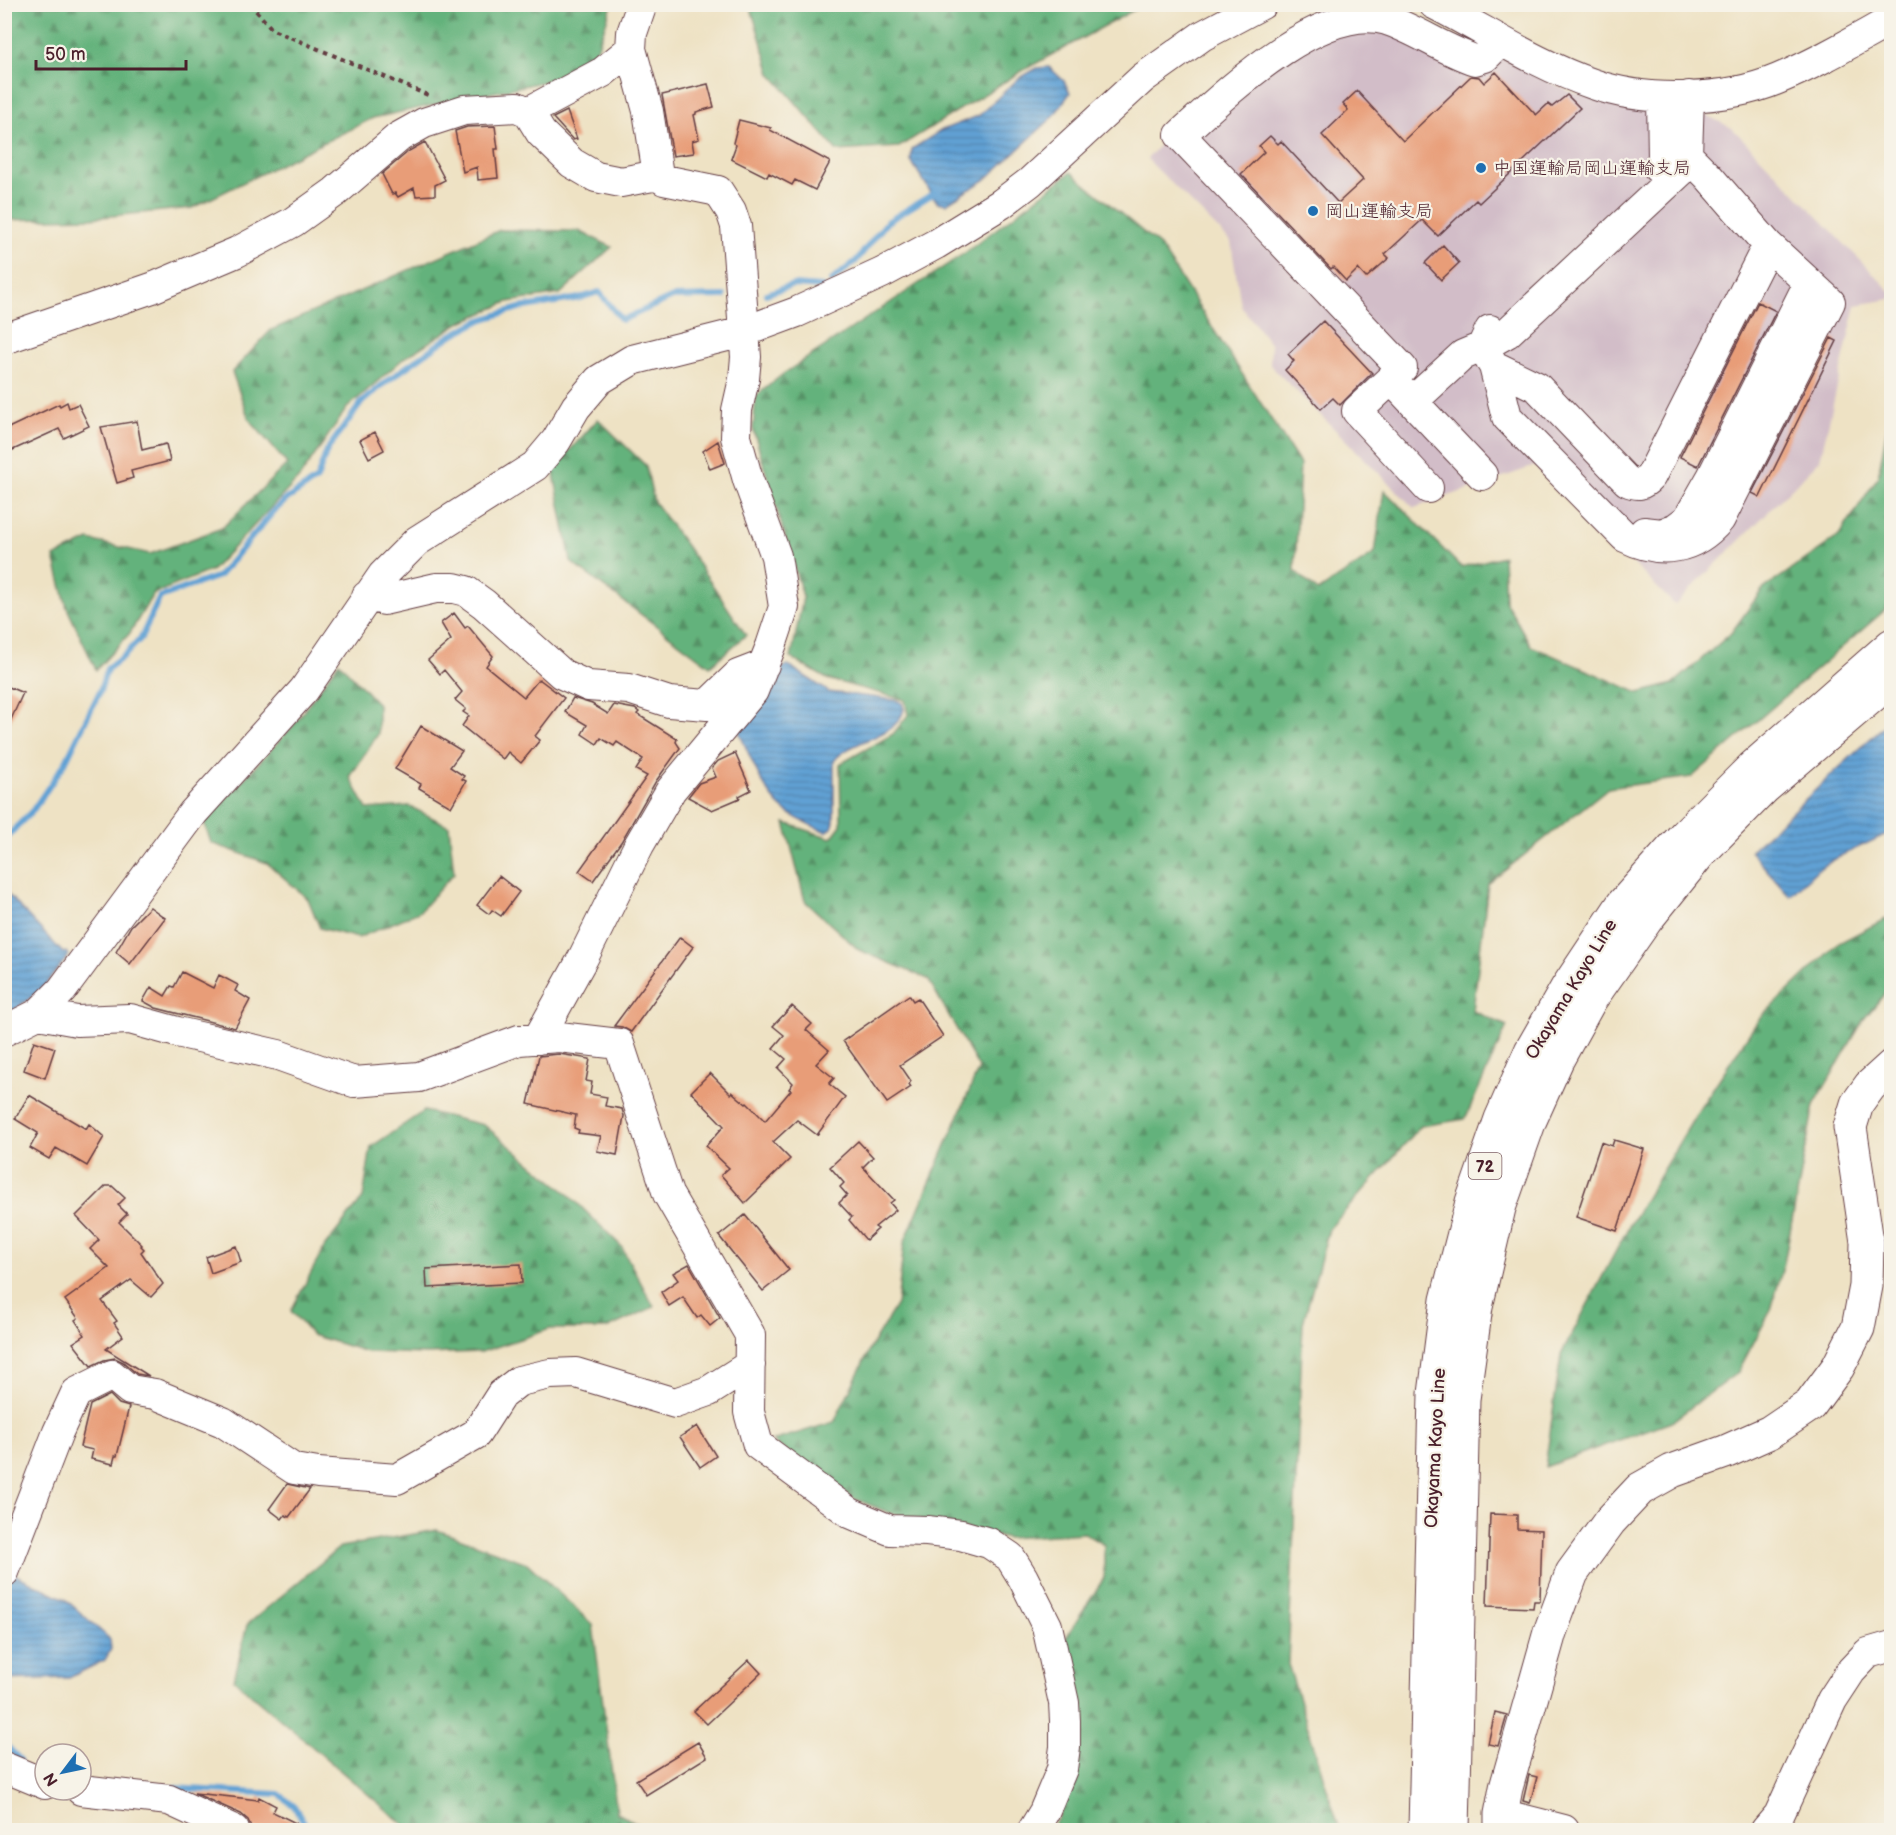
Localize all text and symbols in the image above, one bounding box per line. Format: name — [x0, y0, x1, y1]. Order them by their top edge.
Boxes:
scale bar — [36, 33, 186, 71]
text: 50 m — [45, 44, 86, 65]
place label: 中国運輸局岡山運輸支局 — [1493, 158, 1691, 179]
marker: 中国運輸局岡山運輸支局 — [1474, 161, 1488, 175]
place label: 岡山運輸支局 — [1325, 201, 1433, 222]
marker: 岡山運輸支局 — [1306, 204, 1320, 218]
street label: Okayama Kayo Line — [1521, 915, 1622, 1063]
road number: 72 — [1468, 1153, 1502, 1179]
street label: Okayama Kayo Line — [1421, 1367, 1450, 1528]
north arrow — [33, 1742, 93, 1802]
text: N — [40, 1769, 63, 1789]

